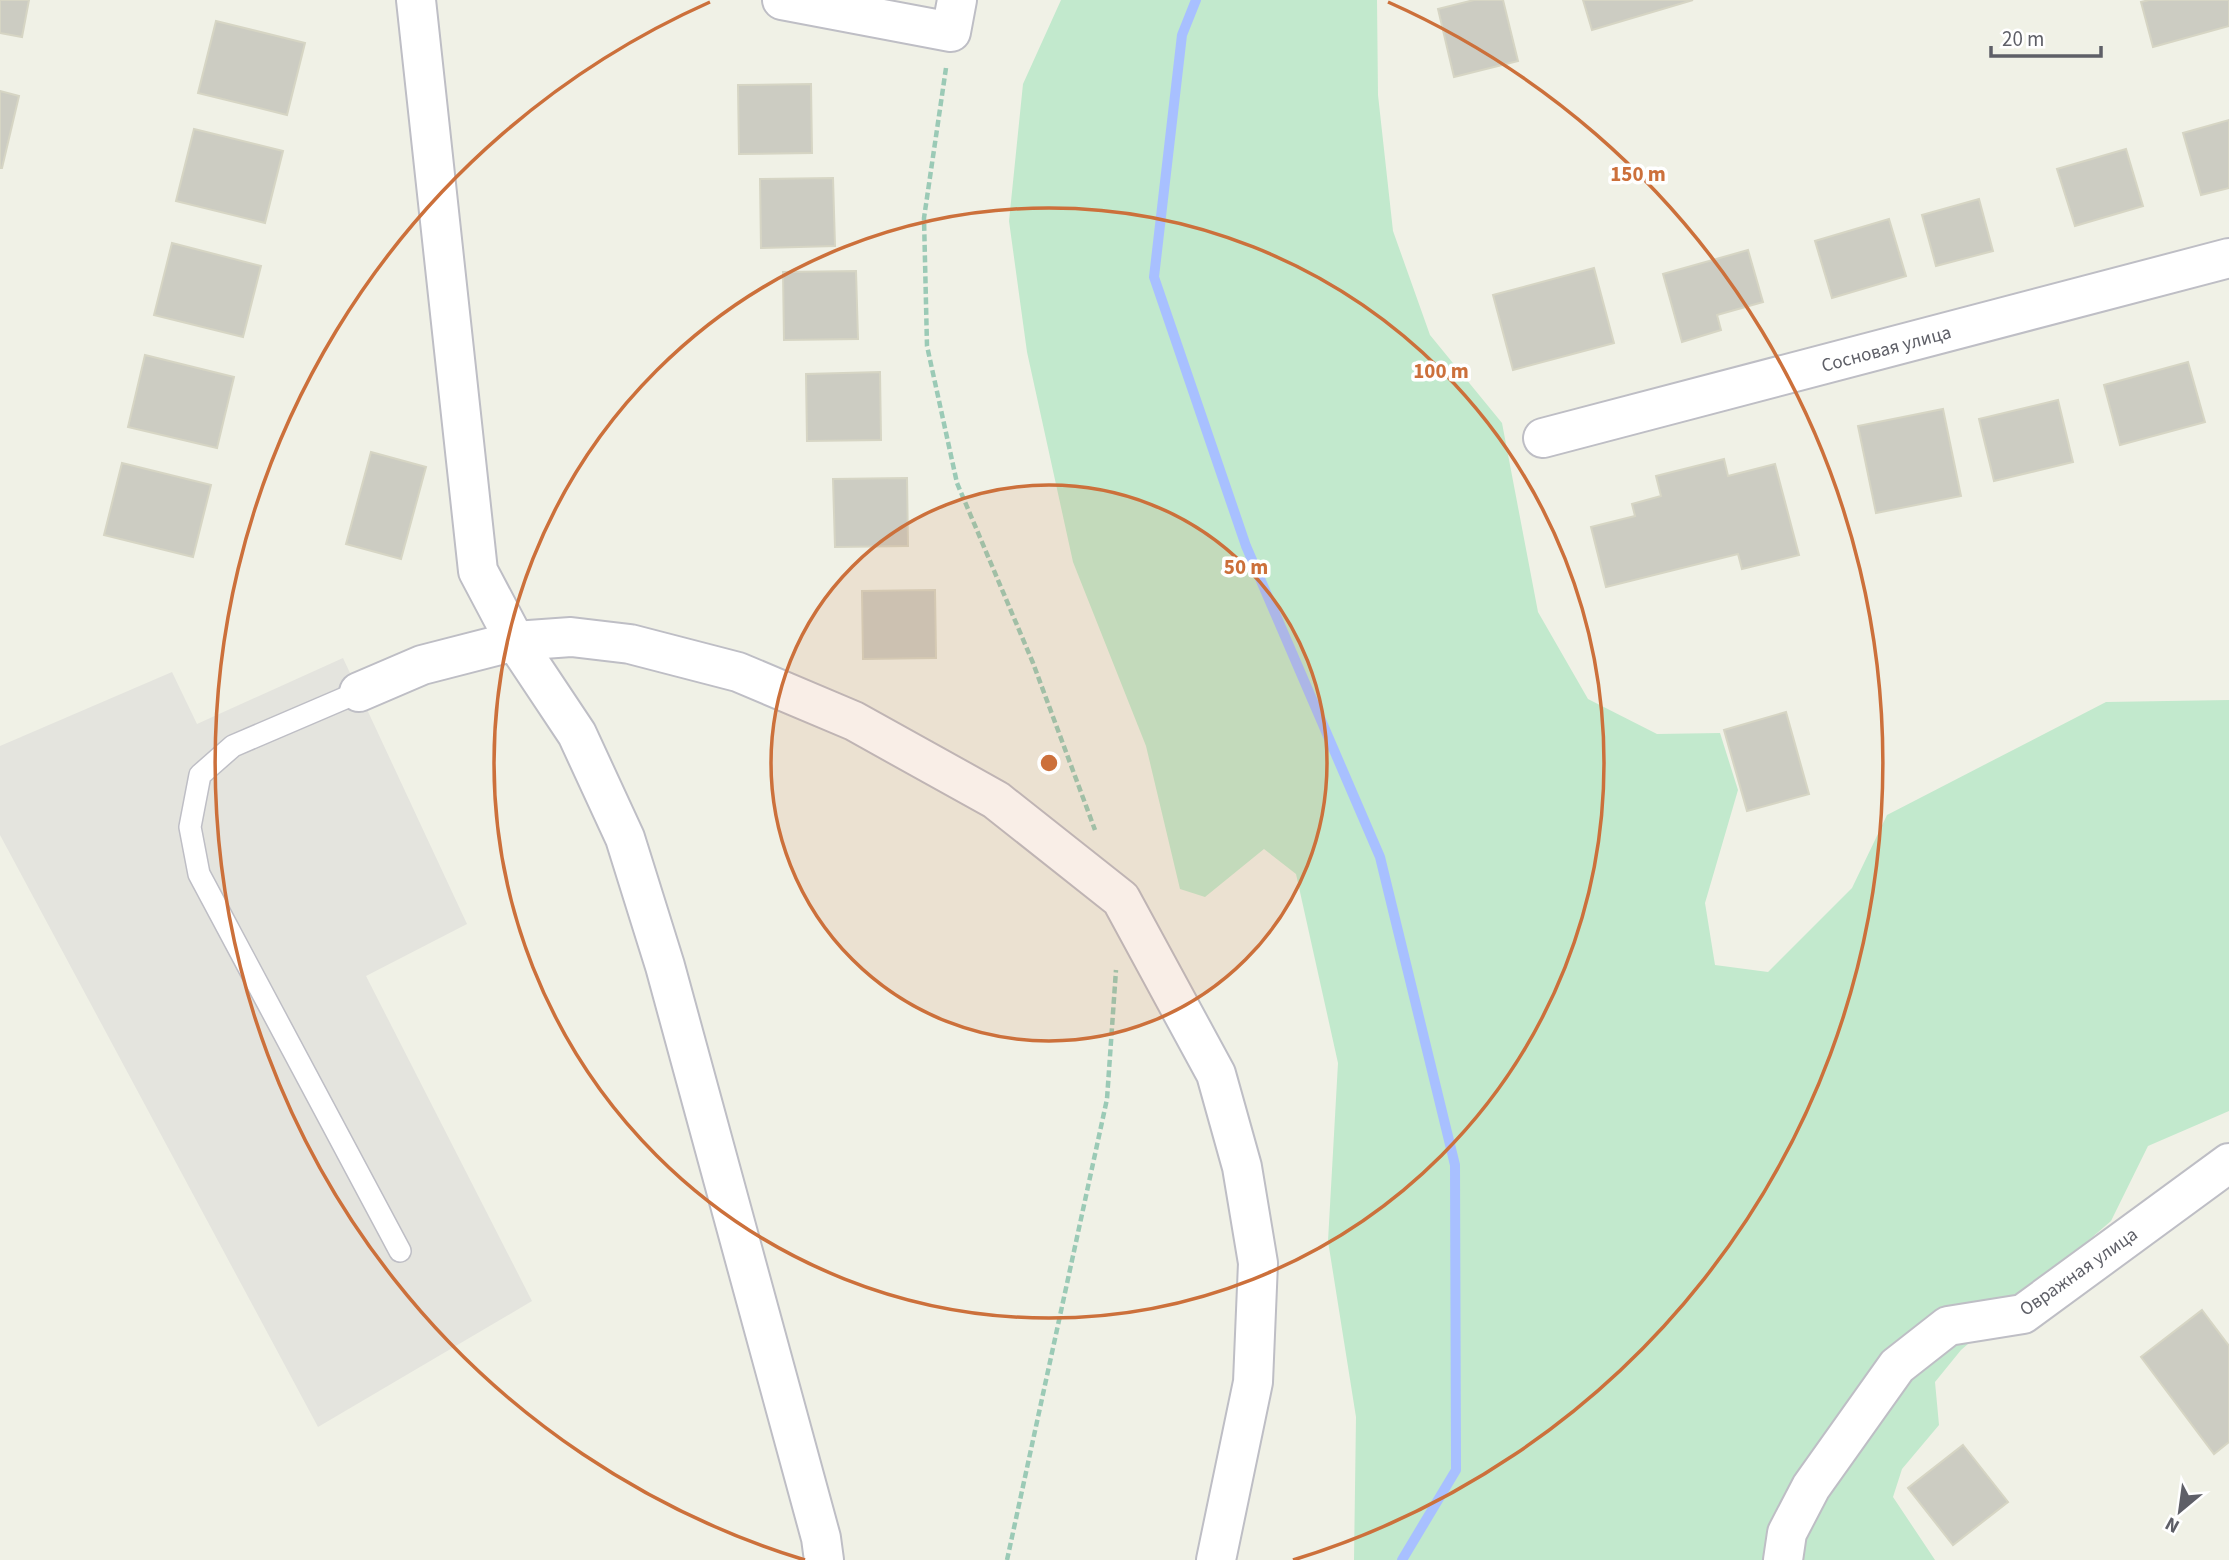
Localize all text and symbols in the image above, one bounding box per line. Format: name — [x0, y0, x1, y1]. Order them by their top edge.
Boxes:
scale bar — [1991, 14, 2101, 58]
text: 20 m — [2002, 24, 2044, 54]
text: 150 m — [1610, 159, 1666, 189]
street label: Сосновая улица — [1818, 319, 1954, 380]
text: 100 m — [1413, 356, 1469, 386]
text: 50 m — [1224, 552, 1268, 582]
centre of rings — [1037, 751, 1061, 775]
street label: Овражная улица — [2014, 1221, 2143, 1323]
north arrow — [2145, 1476, 2215, 1546]
text: N — [2160, 1510, 2185, 1539]

